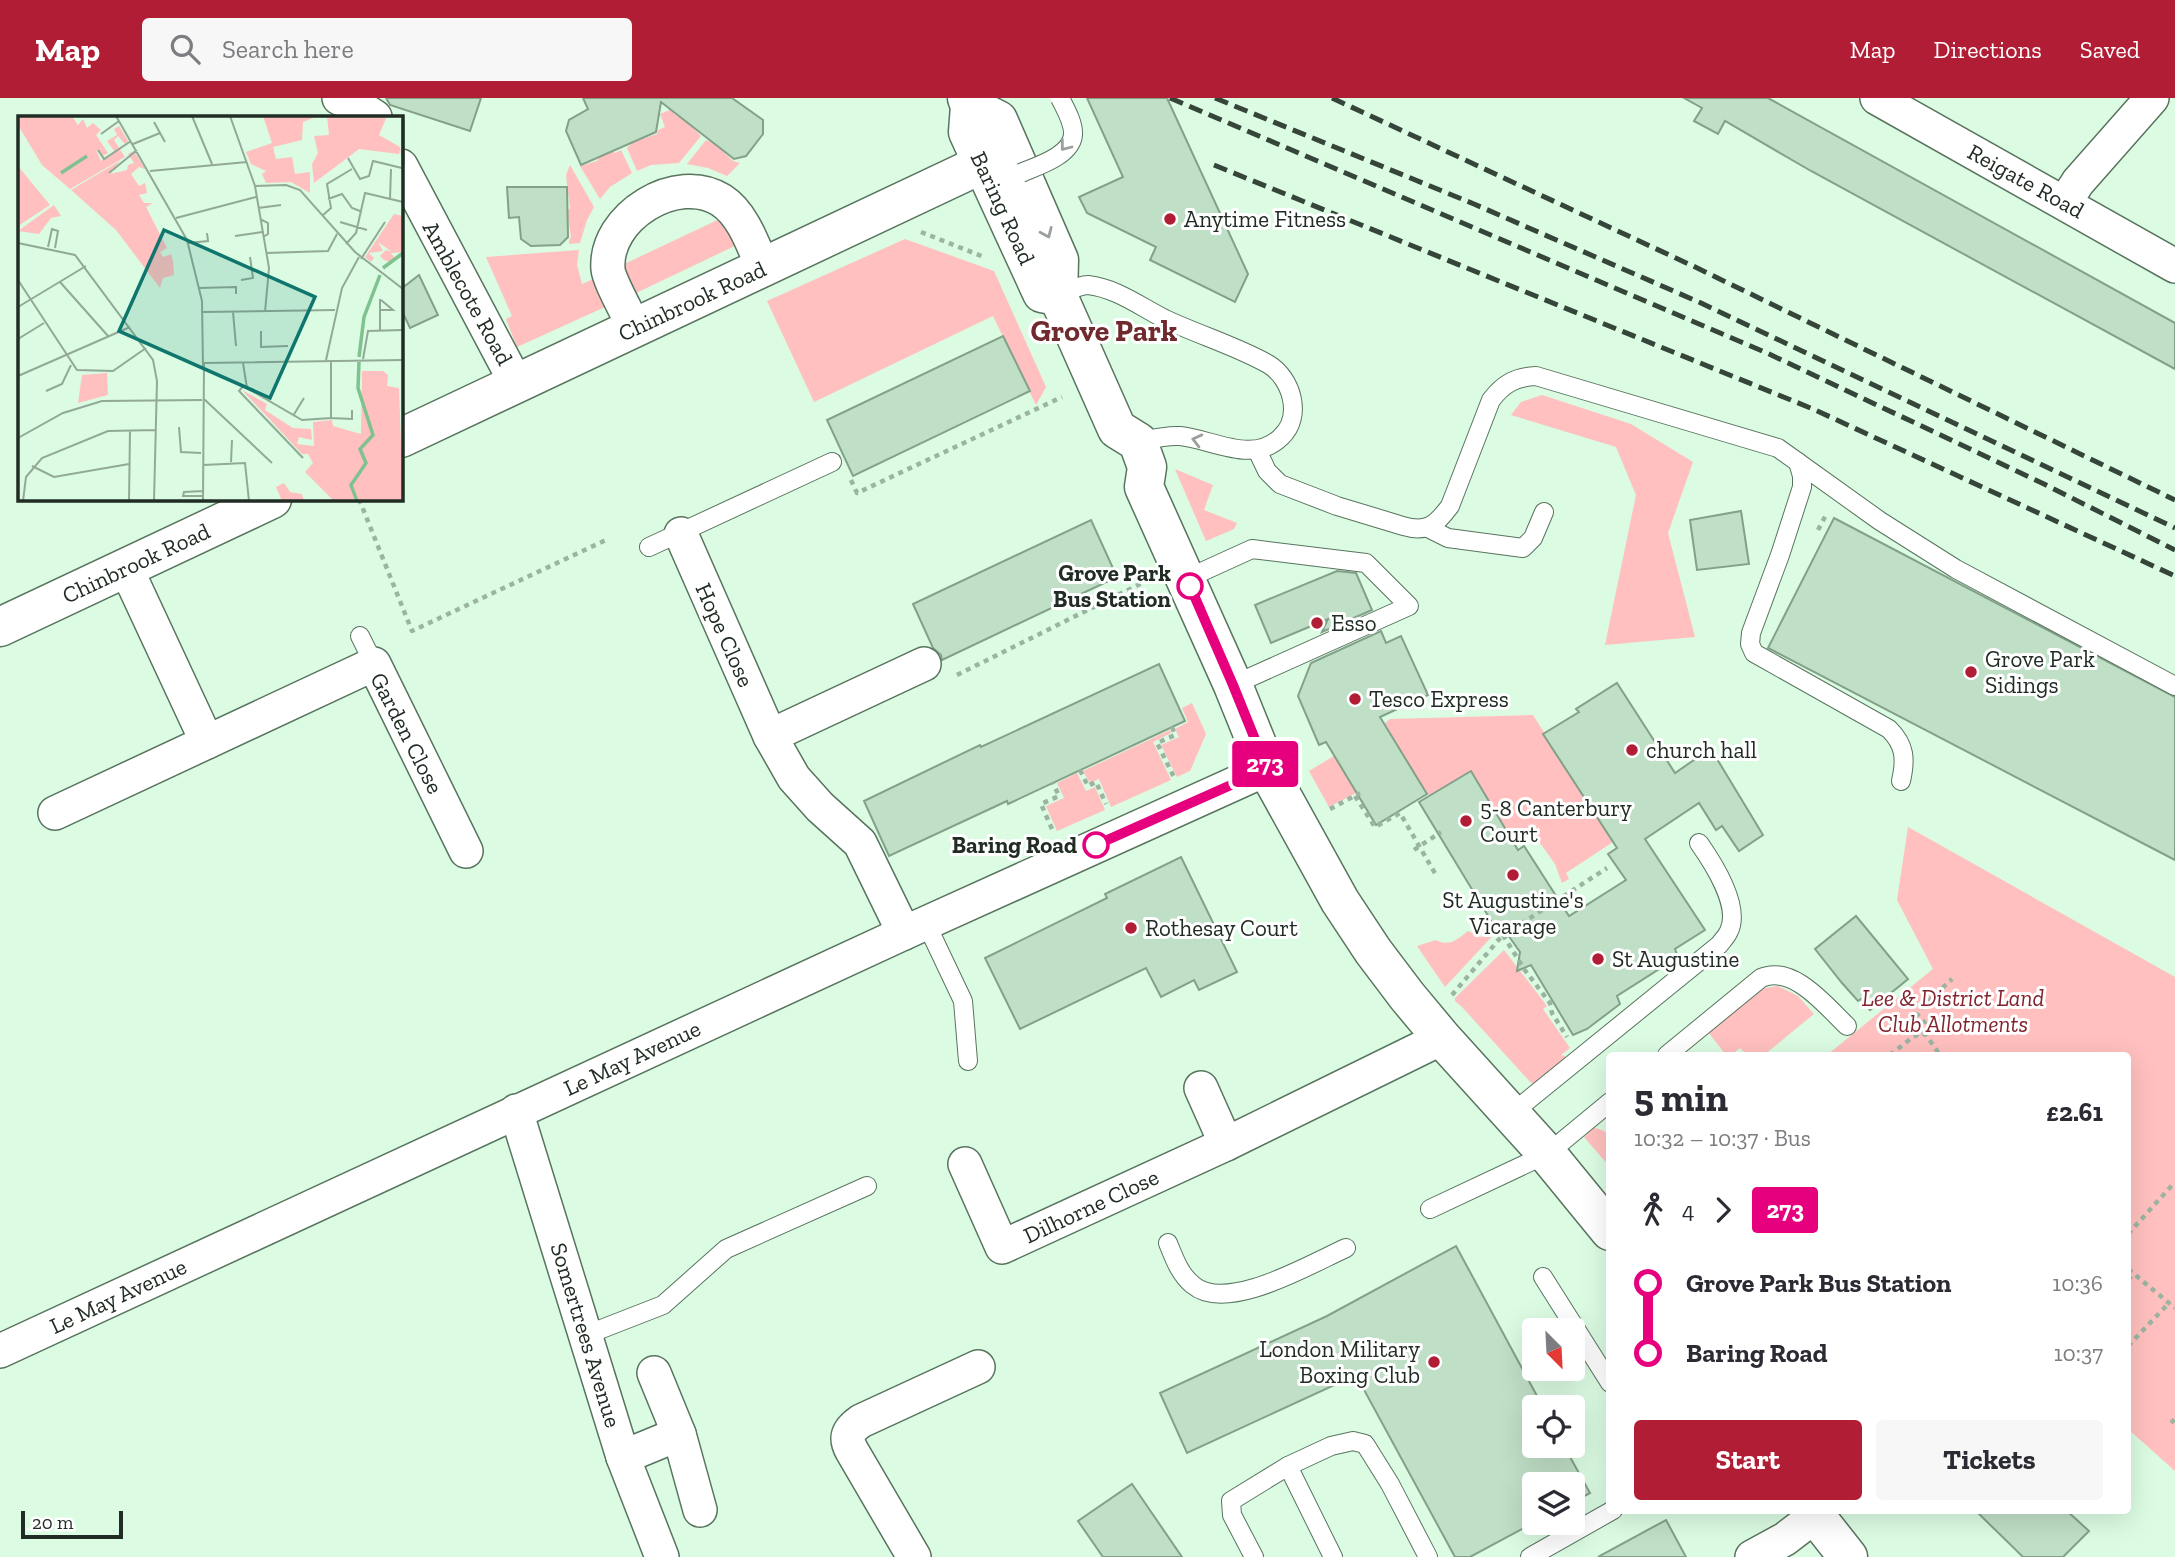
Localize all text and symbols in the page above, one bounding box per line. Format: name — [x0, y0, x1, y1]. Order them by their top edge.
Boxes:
search box — [142, 18, 632, 81]
text: Map — [35, 30, 100, 69]
icon: search — [166, 30, 204, 68]
text: Search here — [222, 33, 354, 65]
text: Map — [1850, 35, 1896, 64]
text: Directions — [1934, 35, 2042, 64]
text: Saved — [2080, 35, 2140, 64]
inset map — [18, 116, 402, 500]
one-way arrow — [1061, 138, 1074, 150]
street label: Reigate Road — [1963, 138, 2089, 225]
street label: Baring Road — [965, 147, 1042, 269]
place label: Anytime Fitness — [1184, 205, 1346, 233]
marker: Anytime Fitness — [1162, 211, 1178, 227]
street label: Amblecote Road — [417, 216, 519, 370]
one-way arrow — [1039, 226, 1053, 239]
street label: Chinbrook Road — [614, 254, 771, 347]
district label: Grove Park — [1031, 313, 1178, 349]
one-way arrow — [1191, 434, 1203, 448]
street label: Chinbrook Road — [58, 516, 215, 609]
place label: Grove Park Bus Station — [1053, 559, 1171, 613]
marker: Grove Park Bus Station — [1177, 573, 1203, 599]
street label: Hope Close — [690, 579, 760, 691]
place label: Esso — [1331, 609, 1376, 637]
marker: Esso — [1309, 615, 1325, 631]
place label: Grove Park Sidings — [1985, 645, 2095, 699]
marker: Grove Park Sidings — [1963, 664, 1979, 680]
street label: Garden Close — [365, 668, 449, 798]
place label: Tesco Express — [1369, 685, 1509, 713]
marker: Tesco Express — [1347, 691, 1363, 707]
place label: church hall — [1646, 736, 1757, 764]
line badge: 273 — [1225, 741, 1305, 787]
marker: church hall — [1624, 742, 1640, 758]
text: 273 — [1246, 749, 1284, 778]
place label: 5-8 Canterbury Court — [1480, 794, 1632, 848]
marker: 5-8 Canterbury Court — [1458, 813, 1474, 829]
place label: Baring Road — [952, 831, 1077, 859]
marker: Baring Road — [1083, 832, 1109, 858]
marker: St Augustine's Vicarage — [1505, 867, 1521, 883]
place label: St Augustine's Vicarage — [1442, 886, 1584, 940]
place label: Rothesay Court — [1145, 914, 1298, 942]
marker: Rothesay Court — [1123, 920, 1139, 936]
place label: St Augustine — [1612, 945, 1739, 973]
marker: St Augustine — [1590, 951, 1606, 967]
park label: Lee & District Land Club Allotments — [1862, 984, 2044, 1038]
street label: Le May Avenue — [559, 1014, 705, 1102]
text: 5 min — [1634, 1075, 1728, 1121]
text: £2.61 — [2046, 1096, 2103, 1128]
text: 10:32 – 10:37 · Bus — [1634, 1124, 1811, 1152]
street label: Dilhorne Close — [1019, 1162, 1163, 1250]
icon: walk — [1634, 1191, 1672, 1229]
icon: forward — [1704, 1191, 1742, 1229]
text: 273 — [1766, 1195, 1804, 1224]
text: 4 — [1682, 1196, 1694, 1224]
street label: Somertrees Avenue — [545, 1239, 627, 1431]
street label: Le May Avenue — [45, 1252, 191, 1340]
text: Grove Park Bus Station — [1686, 1267, 1952, 1299]
text: 10:36 — [2052, 1269, 2103, 1297]
north arrow — [1522, 1318, 1586, 1381]
map controls — [1522, 1318, 1585, 1535]
place label: London Military Boxing Club — [1259, 1335, 1420, 1389]
text: Baring Road — [1686, 1337, 1828, 1369]
text: 10:37 — [2054, 1339, 2103, 1367]
marker: London Military Boxing Club — [1426, 1354, 1442, 1370]
button: locate — [1522, 1395, 1585, 1458]
button: Start — [1634, 1420, 1862, 1500]
button: Tickets — [1876, 1420, 2103, 1500]
button: layers — [1522, 1472, 1585, 1535]
scale bar — [21, 1508, 122, 1540]
text: 20 m — [32, 1511, 73, 1534]

